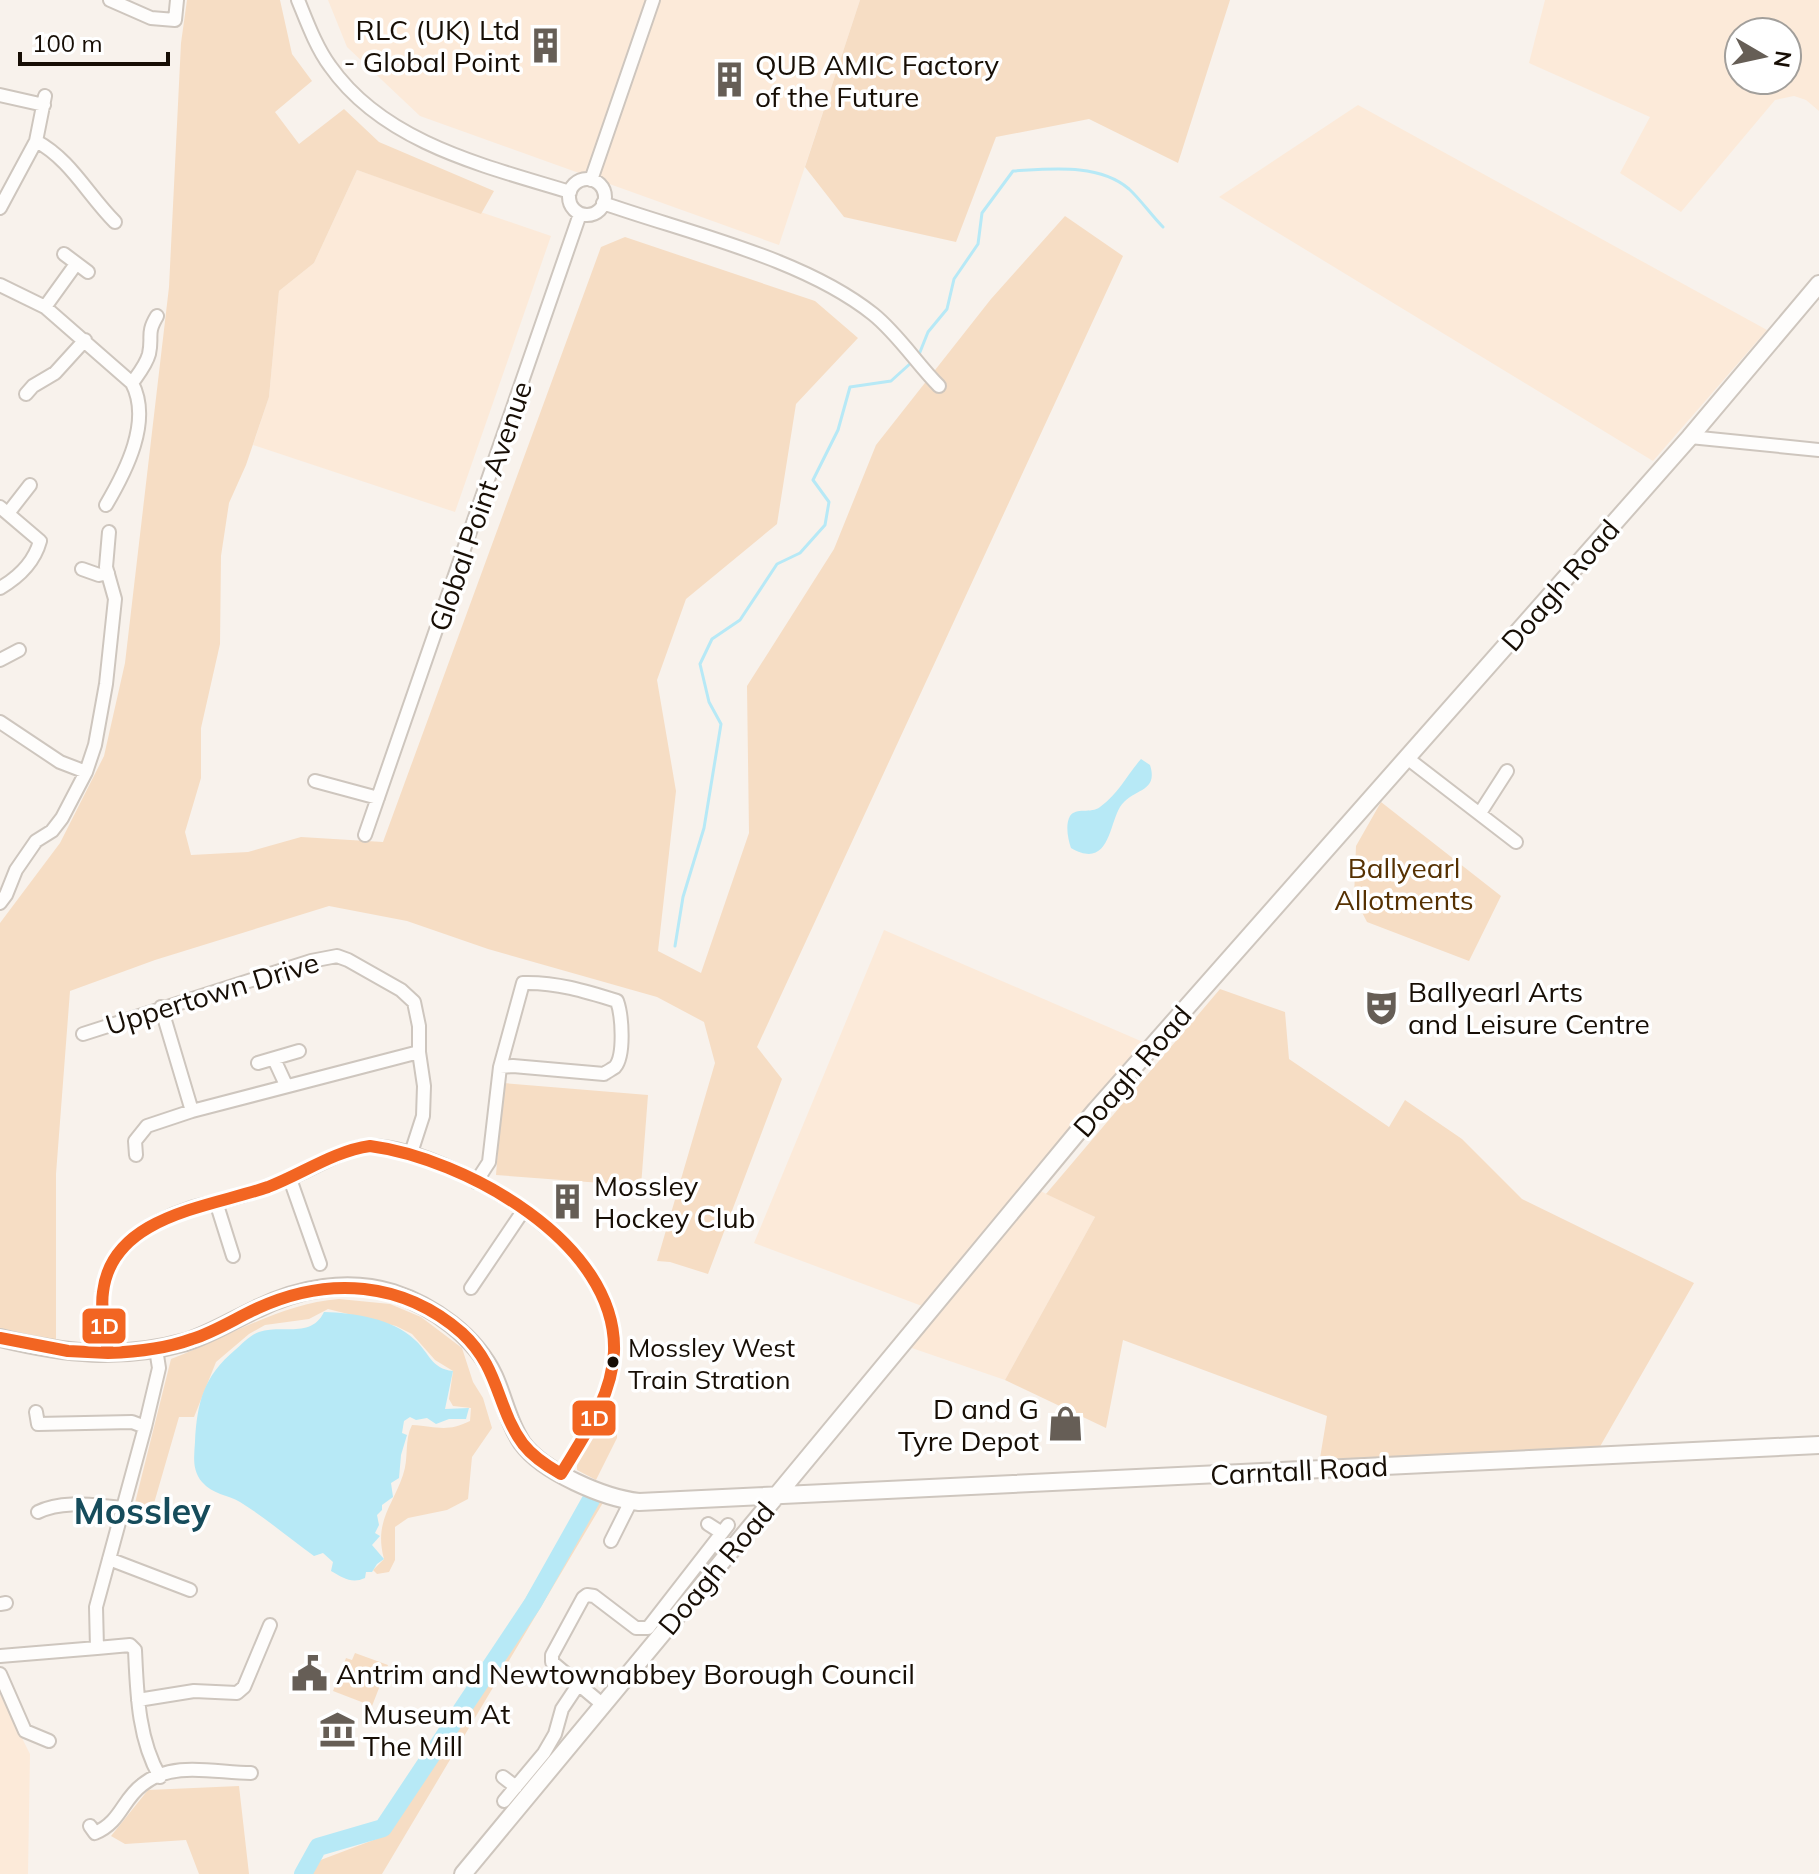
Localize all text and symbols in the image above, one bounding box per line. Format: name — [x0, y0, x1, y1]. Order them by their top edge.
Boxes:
place label: RLC (UK) Ltd - Global Point — [344, 12, 520, 79]
scale bar — [20, 16, 168, 66]
north arrow — [1723, 16, 1803, 96]
building icon: RLC (UK) Ltd - Global Point — [527, 26, 565, 64]
text: 100 m — [32, 28, 103, 58]
place label: QUB AMIC Factory of the Future — [755, 47, 999, 114]
text: N — [1768, 49, 1798, 70]
building icon: QUB AMIC Factory of the Future — [710, 61, 748, 99]
street label: Global Point Avenue — [421, 376, 539, 636]
street label: Doagh Road — [1493, 512, 1627, 658]
park label: Ballyearl Allotments — [1334, 850, 1474, 917]
street label: Uppertown Drive — [101, 944, 323, 1042]
place label: Ballyearl Arts and Leisure Centre — [1408, 974, 1650, 1041]
theatre icon: Ballyearl Arts and Leisure Centre — [1363, 988, 1401, 1026]
street label: Doagh Road — [1065, 998, 1199, 1144]
place label: Mossley Hockey Club — [594, 1168, 755, 1235]
building icon: Mossley Hockey Club — [549, 1182, 587, 1220]
line badge: 1D — [81, 1307, 127, 1345]
text: 1D — [89, 1312, 119, 1340]
place label: Mossley West Train Stration — [628, 1331, 795, 1396]
marker: Mossley West Train Stration — [605, 1354, 621, 1370]
place label: D and G Tyre Depot — [898, 1391, 1039, 1458]
line badge: 1D — [571, 1399, 617, 1437]
text: 1D — [579, 1404, 609, 1432]
shop icon: D and G Tyre Depot — [1046, 1405, 1084, 1443]
street label: Carntall Road — [1209, 1448, 1389, 1492]
district label: Mossley — [73, 1488, 211, 1533]
street label: Doagh Road — [650, 1494, 782, 1642]
public building icon: Antrim and Newtownabbey Borough Council — [291, 1654, 329, 1692]
place label: Antrim and Newtownabbey Borough Council — [336, 1656, 915, 1691]
place label: Museum At The Mill — [363, 1696, 511, 1763]
museum icon: Museum At The Mill — [318, 1710, 356, 1748]

